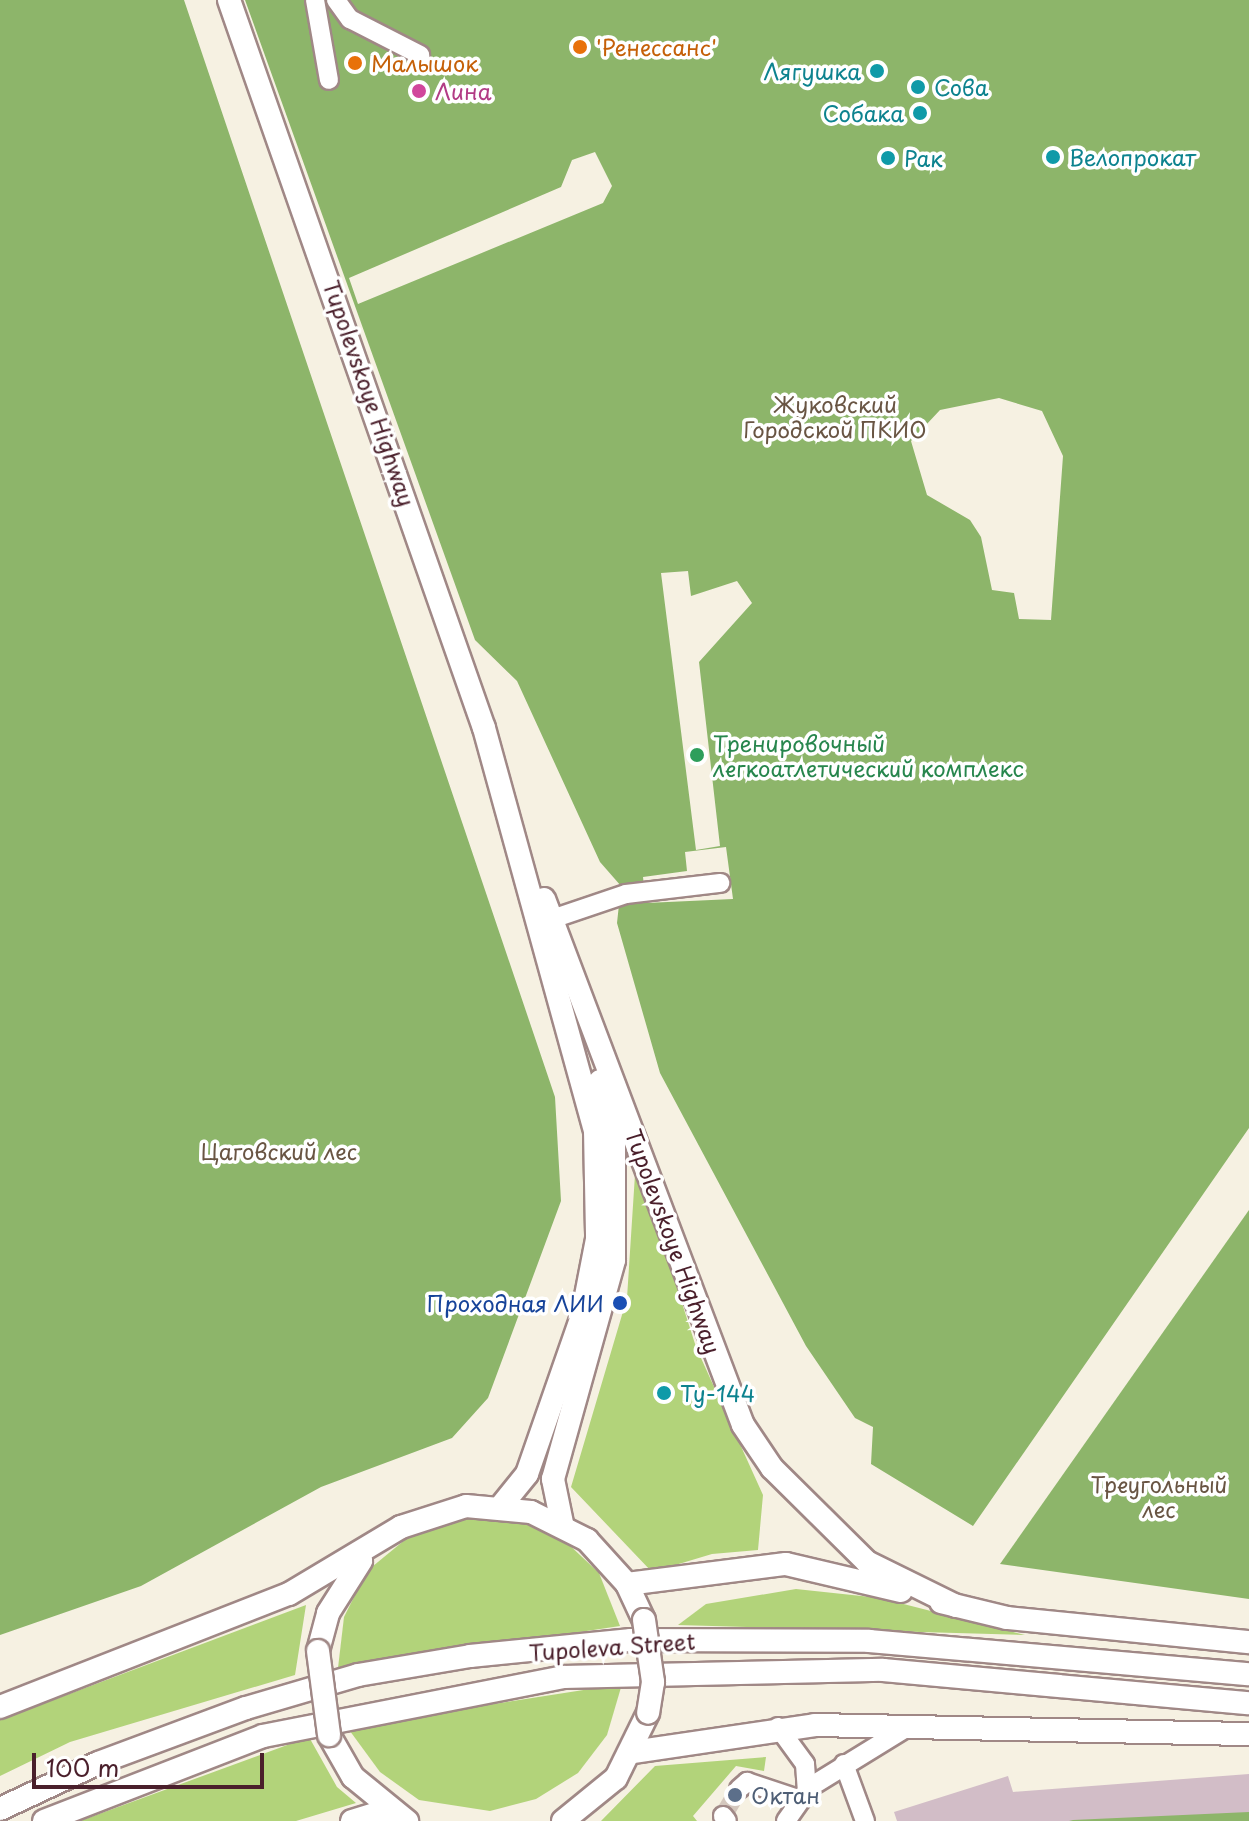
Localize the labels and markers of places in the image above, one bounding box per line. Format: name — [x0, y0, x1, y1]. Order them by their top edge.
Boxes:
place label: 'Ренессанс' — [596, 34, 717, 60]
marker: 'Ренессанс' — [571, 38, 589, 56]
place label: Малышок — [371, 50, 478, 76]
marker: Малышок — [346, 54, 364, 72]
place label: Лягушка — [764, 58, 861, 84]
marker: Лягушка — [868, 62, 886, 80]
place label: Сова — [934, 74, 988, 100]
place label: Лина — [435, 78, 491, 104]
marker: Сова — [909, 78, 927, 96]
marker: Лина — [410, 82, 428, 100]
place label: Собака — [823, 100, 904, 126]
marker: Собака — [911, 104, 929, 122]
place label: Велопрокат — [1069, 144, 1196, 170]
place label: Рак — [904, 145, 942, 171]
marker: Велопрокат — [1044, 148, 1062, 166]
marker: Рак — [879, 149, 897, 167]
place label: Тренировочный легкоатлетический комплекс — [713, 729, 1026, 780]
marker: Тренировочный легкоатлетический комплекс — [688, 746, 706, 764]
place label: Проходная ЛИИ — [426, 1290, 604, 1316]
marker: Проходная ЛИИ — [611, 1294, 629, 1312]
place label: Ty-144 — [680, 1380, 755, 1406]
marker: Ty-144 — [655, 1384, 673, 1402]
place label: Октан — [751, 1782, 820, 1808]
marker: Октан — [726, 1786, 744, 1804]

